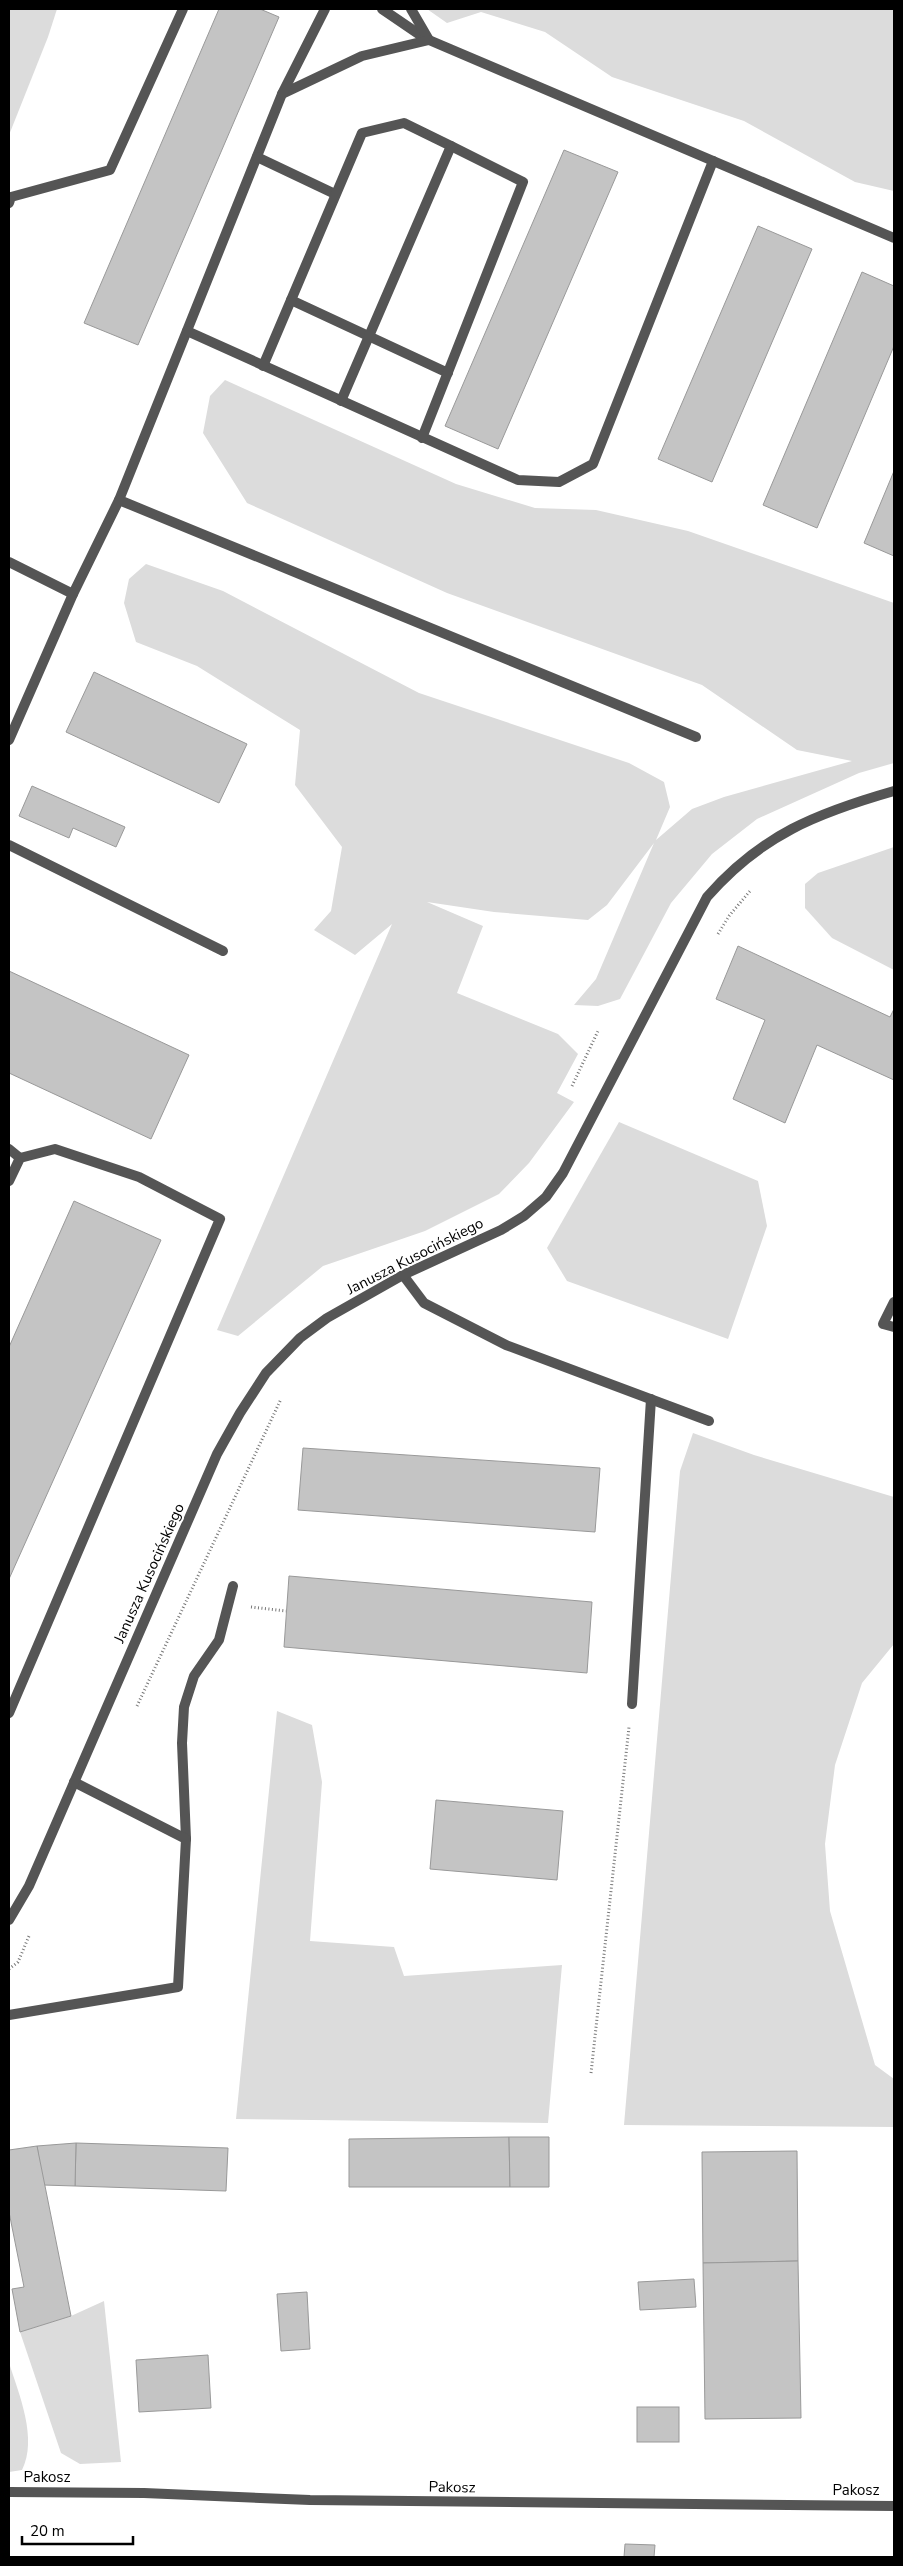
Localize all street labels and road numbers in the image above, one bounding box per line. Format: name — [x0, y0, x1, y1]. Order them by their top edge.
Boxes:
street label: Janusza Kusocińskiego — [342, 1213, 487, 1300]
street label: Janusza Kusocińskiego — [109, 1500, 189, 1647]
street label: Pakosz — [24, 2467, 70, 2487]
street label: Pakosz — [428, 2477, 476, 2497]
street label: Pakosz — [833, 2480, 879, 2500]

